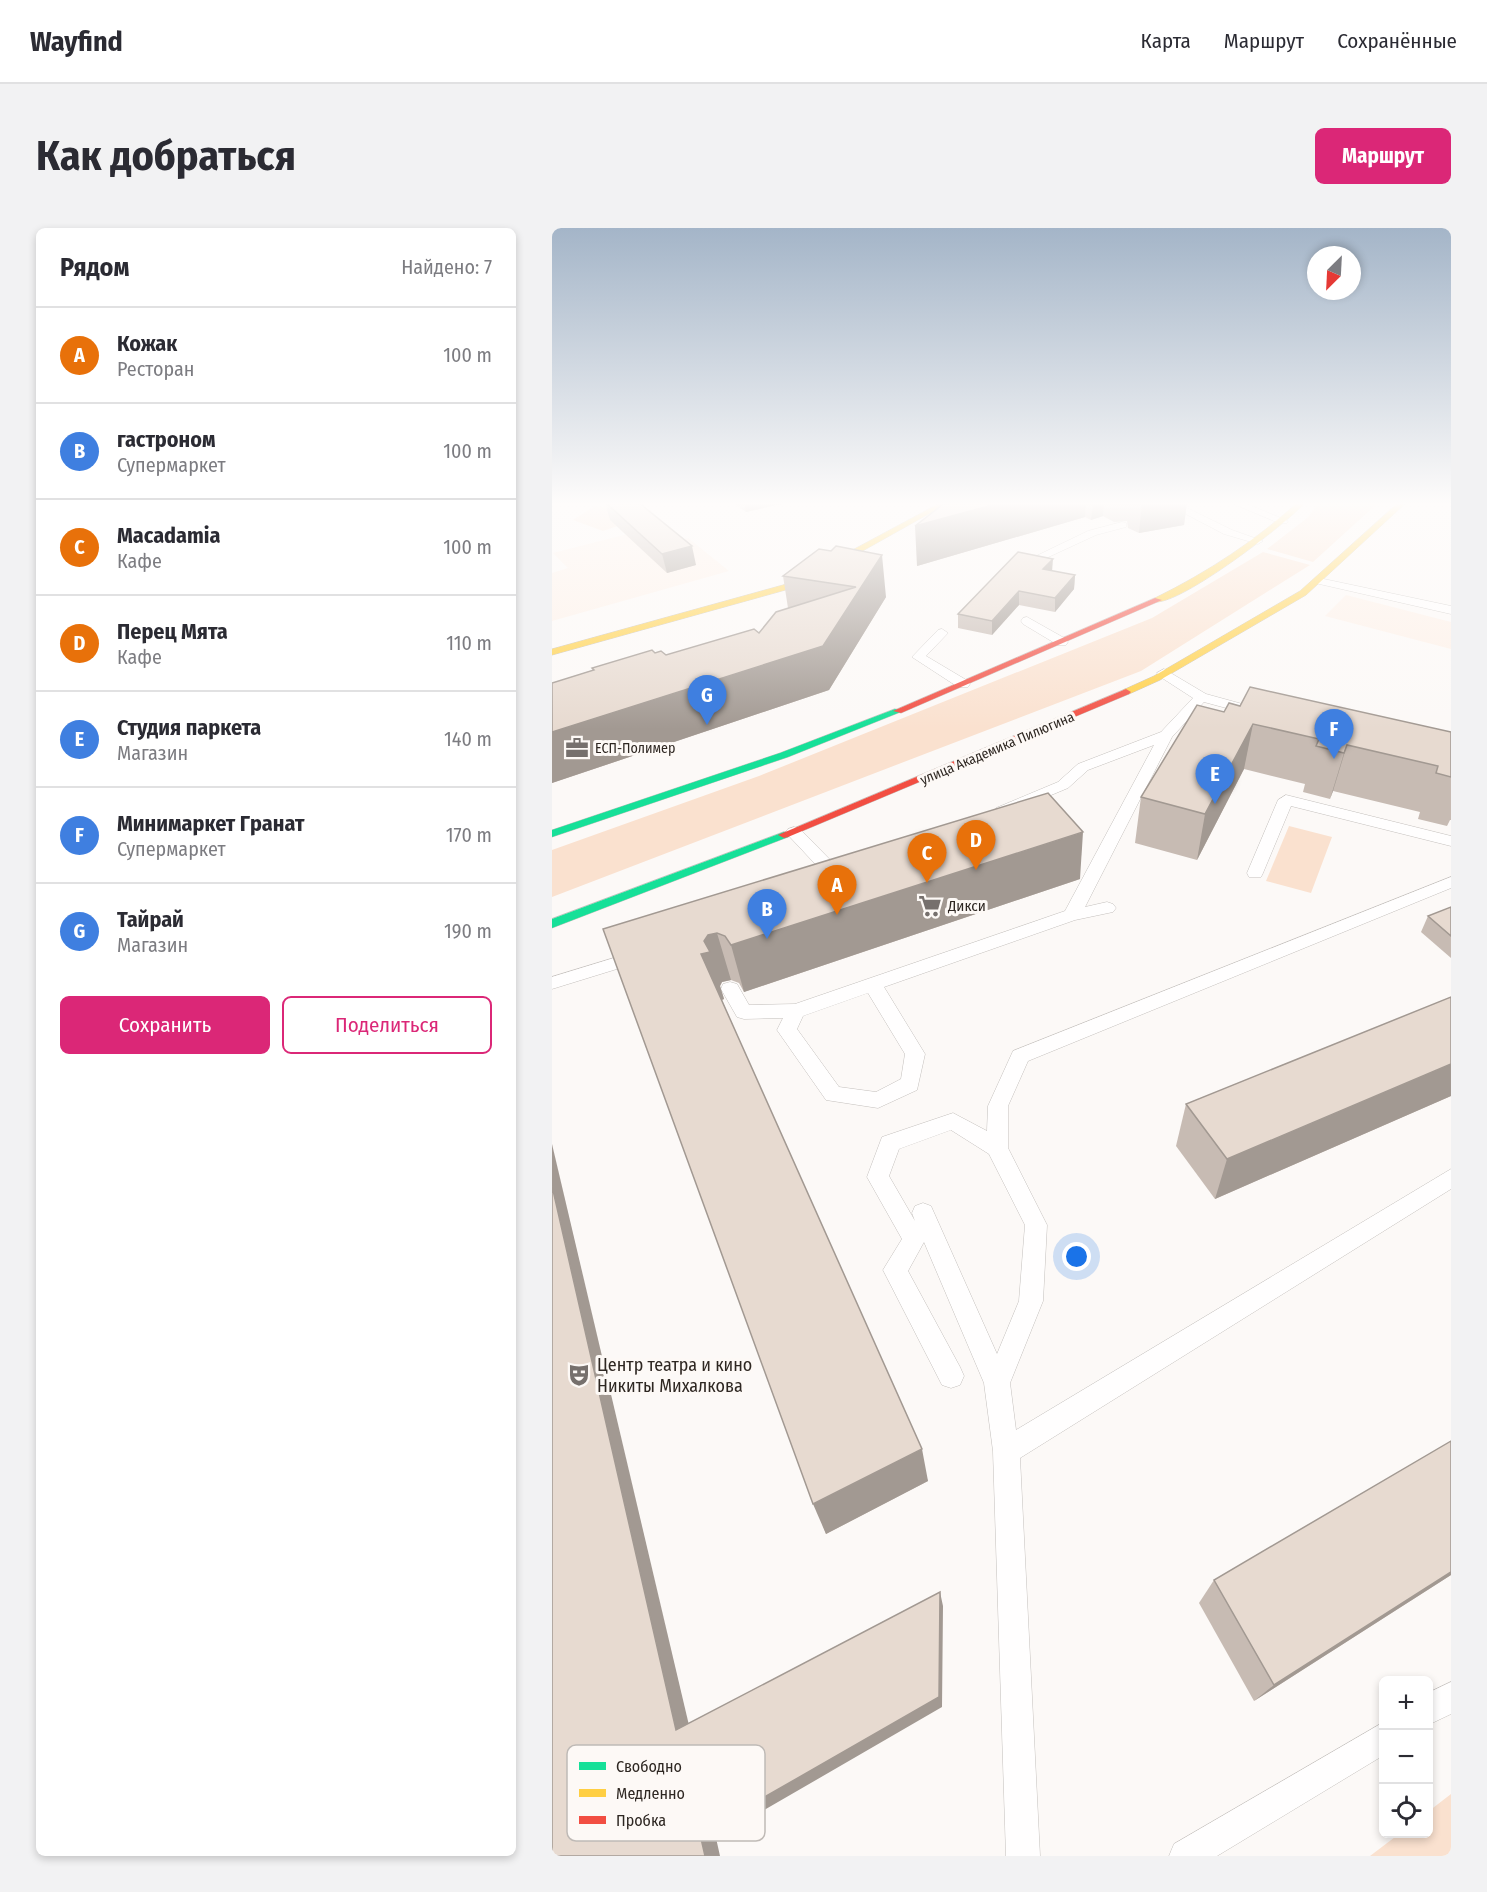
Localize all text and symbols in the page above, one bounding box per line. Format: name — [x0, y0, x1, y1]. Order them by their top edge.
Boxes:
text: Wayfind — [30, 25, 123, 58]
text: Карта — [1141, 28, 1191, 54]
text: Маршрут — [1224, 28, 1304, 54]
text: Сохранённые — [1337, 28, 1457, 54]
button: Маршрут — [1315, 128, 1451, 184]
text: Как добраться — [36, 131, 296, 181]
north arrow — [1307, 246, 1361, 300]
text: Рядом — [60, 252, 129, 283]
text: Найдено: 7 — [401, 255, 492, 279]
text: Кожак — [117, 330, 177, 357]
text: A — [74, 343, 85, 367]
text: 100 m — [443, 343, 492, 367]
text: Ресторан — [117, 357, 194, 381]
text: гастроном — [117, 426, 216, 453]
text: B — [74, 439, 85, 463]
text: 100 m — [443, 439, 492, 463]
text: Супермаркет — [117, 453, 226, 477]
text: Macadamia — [117, 522, 220, 549]
text: C — [74, 535, 85, 559]
text: 100 m — [443, 535, 492, 559]
text: Кафе — [117, 549, 162, 573]
text: Перец Мята — [117, 618, 228, 645]
text: D — [74, 631, 85, 655]
text: 110 m — [446, 631, 492, 655]
text: Кафе — [117, 645, 162, 669]
pin: G — [688, 676, 726, 725]
street label: улица Академика Пилюгина — [918, 708, 1077, 789]
pin: F — [1314, 710, 1354, 759]
text: Студия паркета — [117, 714, 261, 741]
text: E — [75, 727, 84, 751]
text: 140 m — [444, 727, 492, 751]
office icon: ЕСП-Полимер — [564, 735, 590, 761]
place label: ЕСП-Полимер — [595, 740, 675, 757]
text: Магазин — [117, 741, 188, 765]
pin: E — [1196, 754, 1234, 804]
text: Минимаркет Гранат — [117, 810, 304, 837]
pin: D — [956, 820, 996, 870]
text: F — [75, 823, 84, 847]
text: 170 m — [446, 823, 492, 847]
pin: C — [908, 834, 946, 883]
text: Супермаркет — [117, 837, 226, 861]
pin: A — [818, 866, 856, 915]
pin: B — [748, 890, 786, 939]
supermarket icon: Дикси — [917, 893, 943, 919]
place label: Дикси — [947, 897, 986, 915]
text: Тайрай — [117, 906, 184, 933]
text: G — [74, 919, 85, 943]
text: 190 m — [444, 919, 492, 943]
text: Магазин — [117, 933, 188, 957]
button: Сохранить — [60, 996, 270, 1054]
button: Поделиться — [282, 996, 492, 1054]
your location — [1062, 1242, 1091, 1271]
place label: Центр театра и кино Никиты Михалкова — [597, 1354, 752, 1397]
theatre icon: Центр театра и кино Никиты Михалкова — [566, 1362, 592, 1388]
map controls — [1379, 1676, 1433, 1838]
button: + — [1379, 1676, 1433, 1730]
button: − — [1379, 1730, 1433, 1784]
legend — [567, 1745, 765, 1841]
text: Свободно — [616, 1757, 682, 1776]
text: Медленно — [616, 1784, 685, 1803]
button: locate — [1379, 1784, 1433, 1838]
text: Пробка — [616, 1811, 666, 1830]

